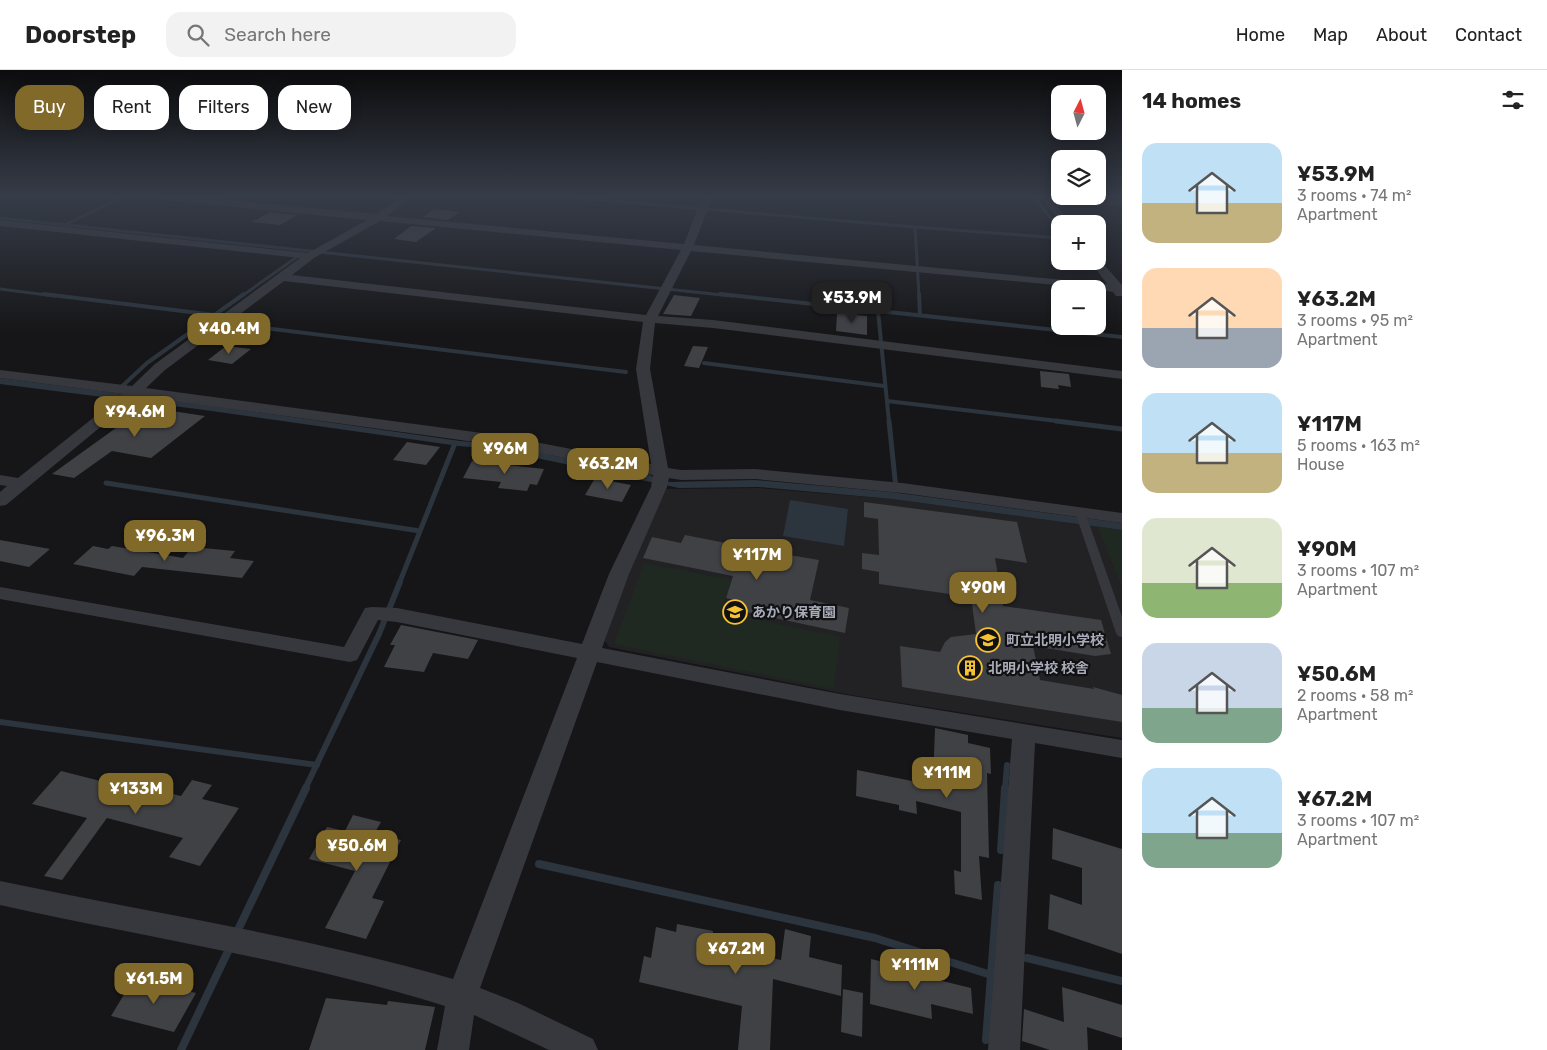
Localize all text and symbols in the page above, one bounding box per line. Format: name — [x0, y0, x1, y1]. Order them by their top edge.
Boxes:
search box — [166, 12, 516, 57]
text: Doorstep — [25, 21, 136, 49]
icon: search — [184, 21, 212, 49]
text: Search here — [224, 23, 331, 46]
text: Home — [1236, 24, 1285, 46]
text: Map — [1313, 24, 1348, 46]
text: About — [1376, 24, 1427, 46]
text: Contact — [1455, 24, 1522, 46]
chip: Buy — [15, 85, 84, 130]
chip: Rent — [94, 85, 169, 130]
chip: Filters — [179, 85, 268, 130]
chip: New — [278, 85, 351, 130]
north arrow — [1051, 85, 1106, 140]
map controls — [1051, 85, 1106, 335]
icon: filters — [1499, 86, 1527, 114]
text: 14 homes — [1142, 88, 1241, 113]
button: layers — [1051, 150, 1106, 205]
text: ¥53.9M — [1297, 161, 1375, 186]
icon: home — [1182, 163, 1242, 223]
text: 3 rooms · 74 m² — [1297, 186, 1412, 205]
text: Apartment — [1297, 205, 1377, 224]
button: + — [1051, 215, 1106, 270]
button: − — [1051, 280, 1106, 335]
pin: ¥53.9M — [811, 282, 893, 324]
text: ¥63.2M — [1297, 286, 1376, 311]
text: ¥53.9M — [822, 288, 882, 307]
icon: home — [1182, 288, 1242, 348]
text: 3 rooms · 95 m² — [1297, 311, 1413, 330]
pin: ¥40.4M — [188, 312, 270, 355]
text: ¥40.4M — [198, 319, 260, 338]
text: Apartment — [1297, 330, 1377, 349]
pin: ¥94.6M — [94, 396, 176, 438]
text: ¥94.6M — [105, 402, 165, 421]
text: ¥117M — [1297, 411, 1362, 436]
icon: home — [1182, 413, 1242, 473]
pin: ¥96M — [475, 432, 535, 475]
text: 5 rooms · 163 m² — [1297, 436, 1420, 455]
text: ¥96M — [483, 439, 527, 458]
pin: ¥63.2M — [567, 448, 649, 490]
text: ¥63.2M — [578, 454, 638, 473]
text: House — [1297, 455, 1344, 474]
pin: ¥96.3M — [124, 520, 206, 562]
text: ¥96.3M — [135, 526, 195, 545]
text: ¥90M — [1297, 536, 1357, 561]
pin: ¥117M — [722, 538, 792, 581]
icon: home — [1182, 538, 1242, 598]
text: ¥117M — [732, 545, 782, 564]
text: 3 rooms · 107 m² — [1297, 561, 1419, 580]
pin: ¥90M — [953, 572, 1013, 614]
text: ¥90M — [960, 578, 1006, 597]
text: Apartment — [1297, 580, 1377, 599]
school or university icon: あかり保育園 — [722, 599, 748, 625]
place label: あかり保育園 — [752, 604, 836, 621]
school or university icon: 町立北明小学校 — [975, 627, 1001, 653]
place label: 町立北明小学校 — [1006, 632, 1104, 649]
building icon: 北明小学校 校舎 — [957, 655, 983, 681]
place label: 北明小学校 校舎 — [988, 660, 1089, 677]
text: ¥50.6M — [1297, 661, 1376, 686]
icon: home — [1182, 663, 1242, 723]
text: 2 rooms · 58 m² — [1297, 686, 1413, 705]
text: Apartment — [1297, 705, 1377, 724]
pin: ¥111M — [912, 756, 982, 799]
text: ¥111M — [923, 763, 971, 782]
pin: ¥133M — [101, 772, 171, 815]
text: ¥133M — [109, 779, 163, 798]
text: ¥67.2M — [1297, 786, 1372, 811]
icon: home — [1182, 788, 1242, 848]
text: 3 rooms · 107 m² — [1297, 811, 1419, 830]
pin: ¥50.6M — [316, 830, 398, 872]
text: Apartment — [1297, 830, 1377, 849]
text: ¥50.6M — [327, 836, 387, 855]
pin: ¥67.2M — [695, 932, 777, 975]
text: ¥67.2M — [707, 939, 765, 958]
pin: ¥111M — [880, 948, 950, 991]
text: ¥111M — [891, 955, 939, 974]
pin: ¥61.5M — [113, 962, 195, 1005]
text: ¥61.5M — [125, 969, 183, 988]

